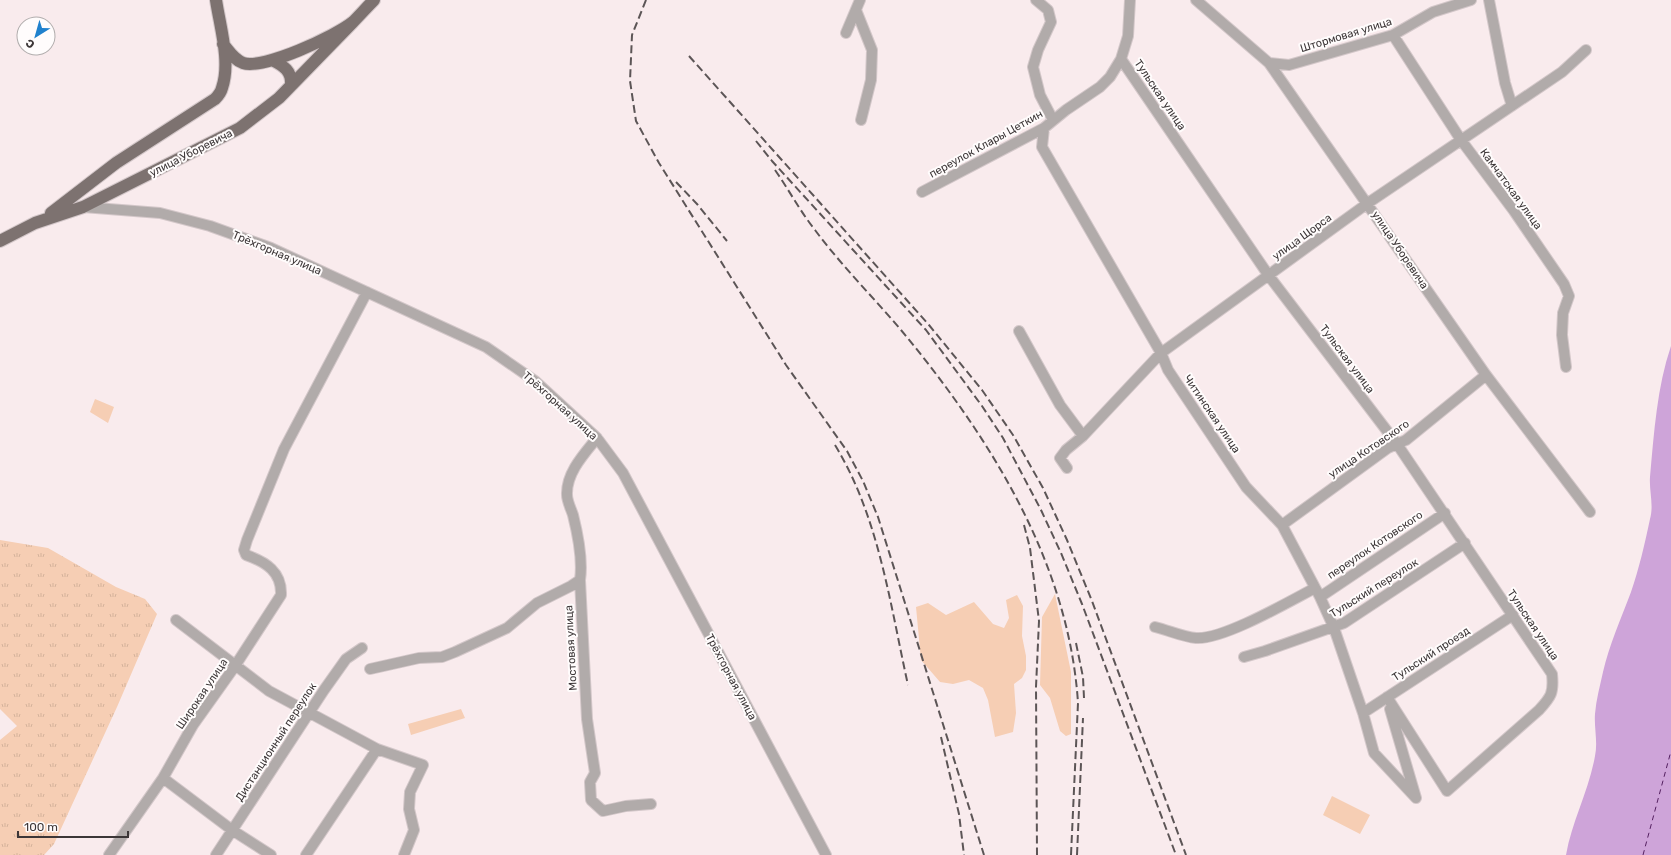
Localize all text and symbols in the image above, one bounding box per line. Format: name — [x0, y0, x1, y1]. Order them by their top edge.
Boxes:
street label: Штормовая улица — [1298, 15, 1394, 55]
north arrow — [16, 16, 56, 56]
text: С — [23, 36, 37, 51]
street label: Тульская улица — [1132, 57, 1188, 133]
street label: переулок Клары Цеткин — [927, 107, 1045, 181]
street label: улица Уборевича — [147, 126, 235, 180]
street label: Камчатская улица — [1477, 146, 1545, 232]
street label: улица Уборевича — [1369, 209, 1431, 291]
street label: улица Щорса — [1270, 211, 1334, 263]
street label: Трёхгорная улица — [230, 228, 324, 278]
street label: Тульская улица — [1317, 322, 1377, 396]
street label: Трёхгорная улица — [520, 369, 600, 443]
street label: Читинская улица — [1181, 373, 1243, 455]
street label: улица Котовского — [1326, 417, 1412, 481]
street label: переулок Котовского — [1325, 508, 1425, 582]
street label: Тульский переулок — [1328, 556, 1421, 620]
street label: Тульская улица — [1505, 587, 1561, 663]
street label: Мостовая улица — [562, 605, 580, 691]
street label: Тульский проезд — [1390, 624, 1473, 684]
street label: Трёхгорная улица — [703, 632, 759, 722]
street label: Широкая улица — [174, 656, 230, 732]
street label: Дистанционный переулок — [233, 680, 319, 804]
scale bar — [18, 813, 128, 839]
text: 100 m — [24, 820, 58, 834]

